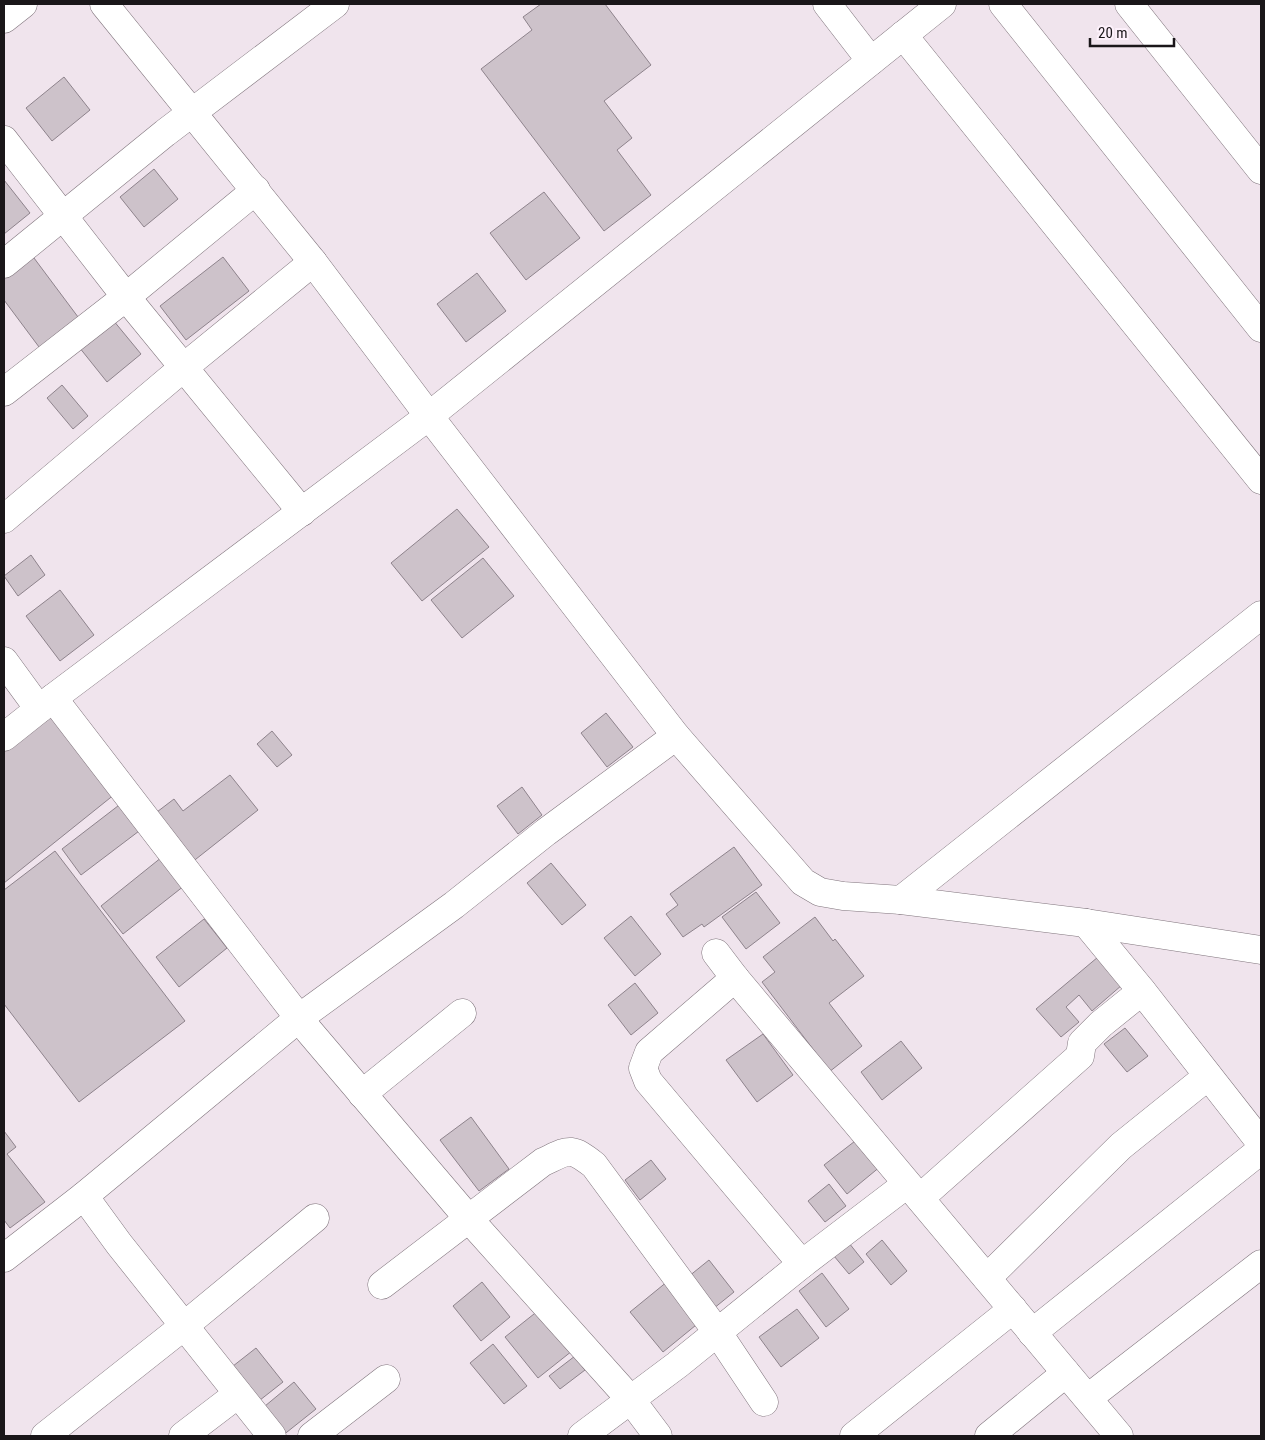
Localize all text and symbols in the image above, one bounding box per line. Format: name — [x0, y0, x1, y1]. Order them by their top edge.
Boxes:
scale bar — [1090, 15, 1174, 47]
text: 20 m — [1098, 24, 1128, 42]

